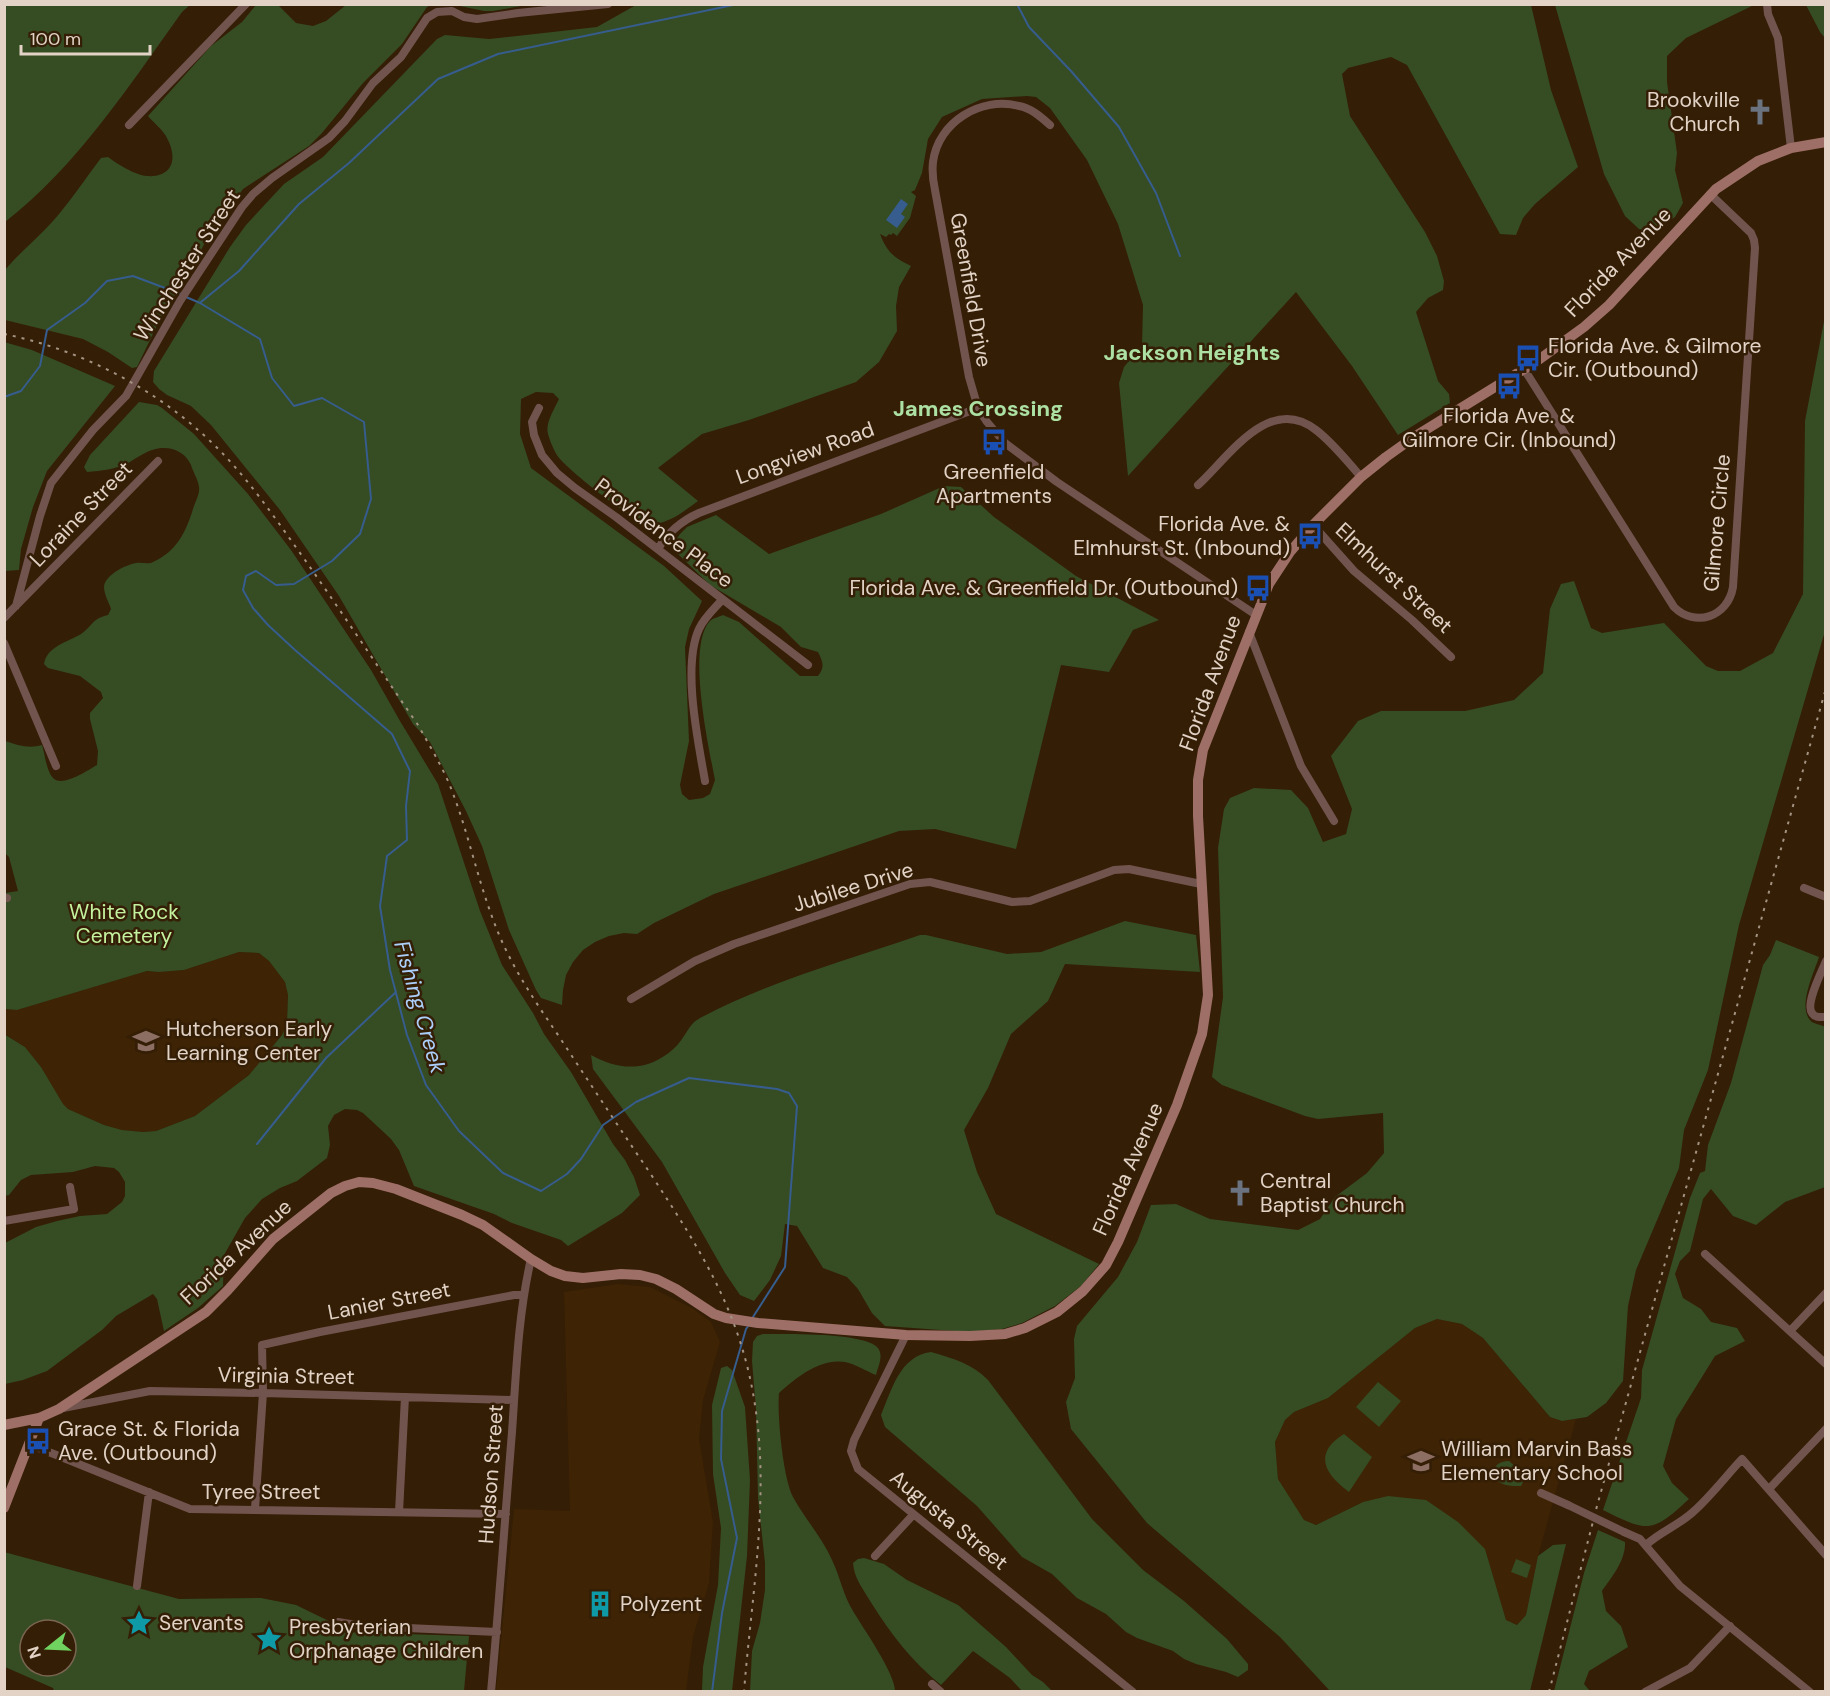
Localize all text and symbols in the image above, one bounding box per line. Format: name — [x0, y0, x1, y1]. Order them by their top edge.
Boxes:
scale bar — [21, 18, 150, 56]
text: 100 m — [30, 27, 81, 51]
place label: Brookville Church — [1647, 86, 1740, 138]
church icon: Brookville Church — [1745, 97, 1775, 127]
street label: Winchester Street — [127, 183, 247, 347]
street label: Florida Avenue — [1558, 201, 1678, 323]
street label: Greenfield Drive — [944, 211, 998, 369]
place label: Florida Ave. & Gilmore Cir. (Outbound) — [1548, 332, 1762, 384]
district label: Jackson Heights — [1103, 338, 1281, 367]
bus stop icon: Florida Ave. & Gilmore Cir. (Outbound) — [1513, 343, 1543, 373]
bus stop icon: Florida Ave. & Gilmore Cir. (Inbound) — [1494, 371, 1524, 401]
district label: James Crossing — [893, 394, 1063, 423]
place label: Florida Ave. & Gilmore Cir. (Inbound) — [1402, 402, 1616, 454]
street label: Longview Road — [732, 415, 878, 491]
bus stop icon: Greenfield Apartments — [979, 427, 1009, 457]
street label: Gilmore Circle — [1697, 453, 1737, 593]
street label: Loraine Street — [24, 455, 138, 573]
place label: Greenfield Apartments — [936, 458, 1052, 510]
street label: Providence Place — [589, 472, 739, 594]
place label: Florida Ave. & Elmhurst St. (Inbound) — [1073, 510, 1290, 562]
street label: Elmhurst Street — [1329, 516, 1459, 640]
bus stop icon: Florida Ave. & Elmhurst St. (Inbound) — [1295, 521, 1325, 551]
bus stop icon: Florida Ave. & Greenfield Dr. (Outbound) — [1243, 573, 1273, 603]
place label: Florida Ave. & Greenfield Dr. (Outbound) — [849, 574, 1238, 602]
street label: Florida Avenue — [1172, 611, 1248, 755]
street label: Jubilee Drive — [789, 855, 917, 919]
park label: White Rock Cemetery — [69, 898, 179, 950]
water label: Fishing Creek — [387, 937, 453, 1078]
place label: Hutcherson Early Learning Center — [166, 1015, 332, 1067]
school or university icon: Hutcherson Early Learning Center — [131, 1026, 161, 1056]
street label: Florida Avenue — [1086, 1098, 1170, 1240]
place label: Central Baptist Church — [1260, 1167, 1405, 1219]
church icon: Central Baptist Church — [1225, 1178, 1255, 1208]
street label: Florida Avenue — [174, 1193, 298, 1311]
street label: Lanier Street — [325, 1275, 453, 1327]
street label: Virginia Street — [217, 1361, 355, 1391]
street label: Hudson Street — [472, 1403, 510, 1545]
place label: Grace St. & Florida Ave. (Outbound) — [58, 1415, 240, 1467]
bus stop icon: Grace St. & Florida Ave. (Outbound) — [23, 1426, 53, 1456]
place label: William Marvin Bass Elementary School — [1441, 1435, 1632, 1487]
school or university icon: William Marvin Bass Elementary School — [1406, 1446, 1436, 1476]
street label: Augusta Street — [884, 1464, 1014, 1576]
street label: Tyree Street — [202, 1478, 320, 1506]
building icon: Polyzent — [585, 1589, 615, 1619]
place label: Polyzent — [620, 1590, 702, 1618]
place icon: Servants — [124, 1608, 154, 1638]
place label: Servants — [159, 1609, 244, 1637]
place label: Presbyterian Orphanage Children — [289, 1613, 483, 1665]
north arrow — [18, 1618, 78, 1678]
place icon: Presbyterian Orphanage Children — [254, 1624, 284, 1654]
text: N — [22, 1644, 46, 1661]

